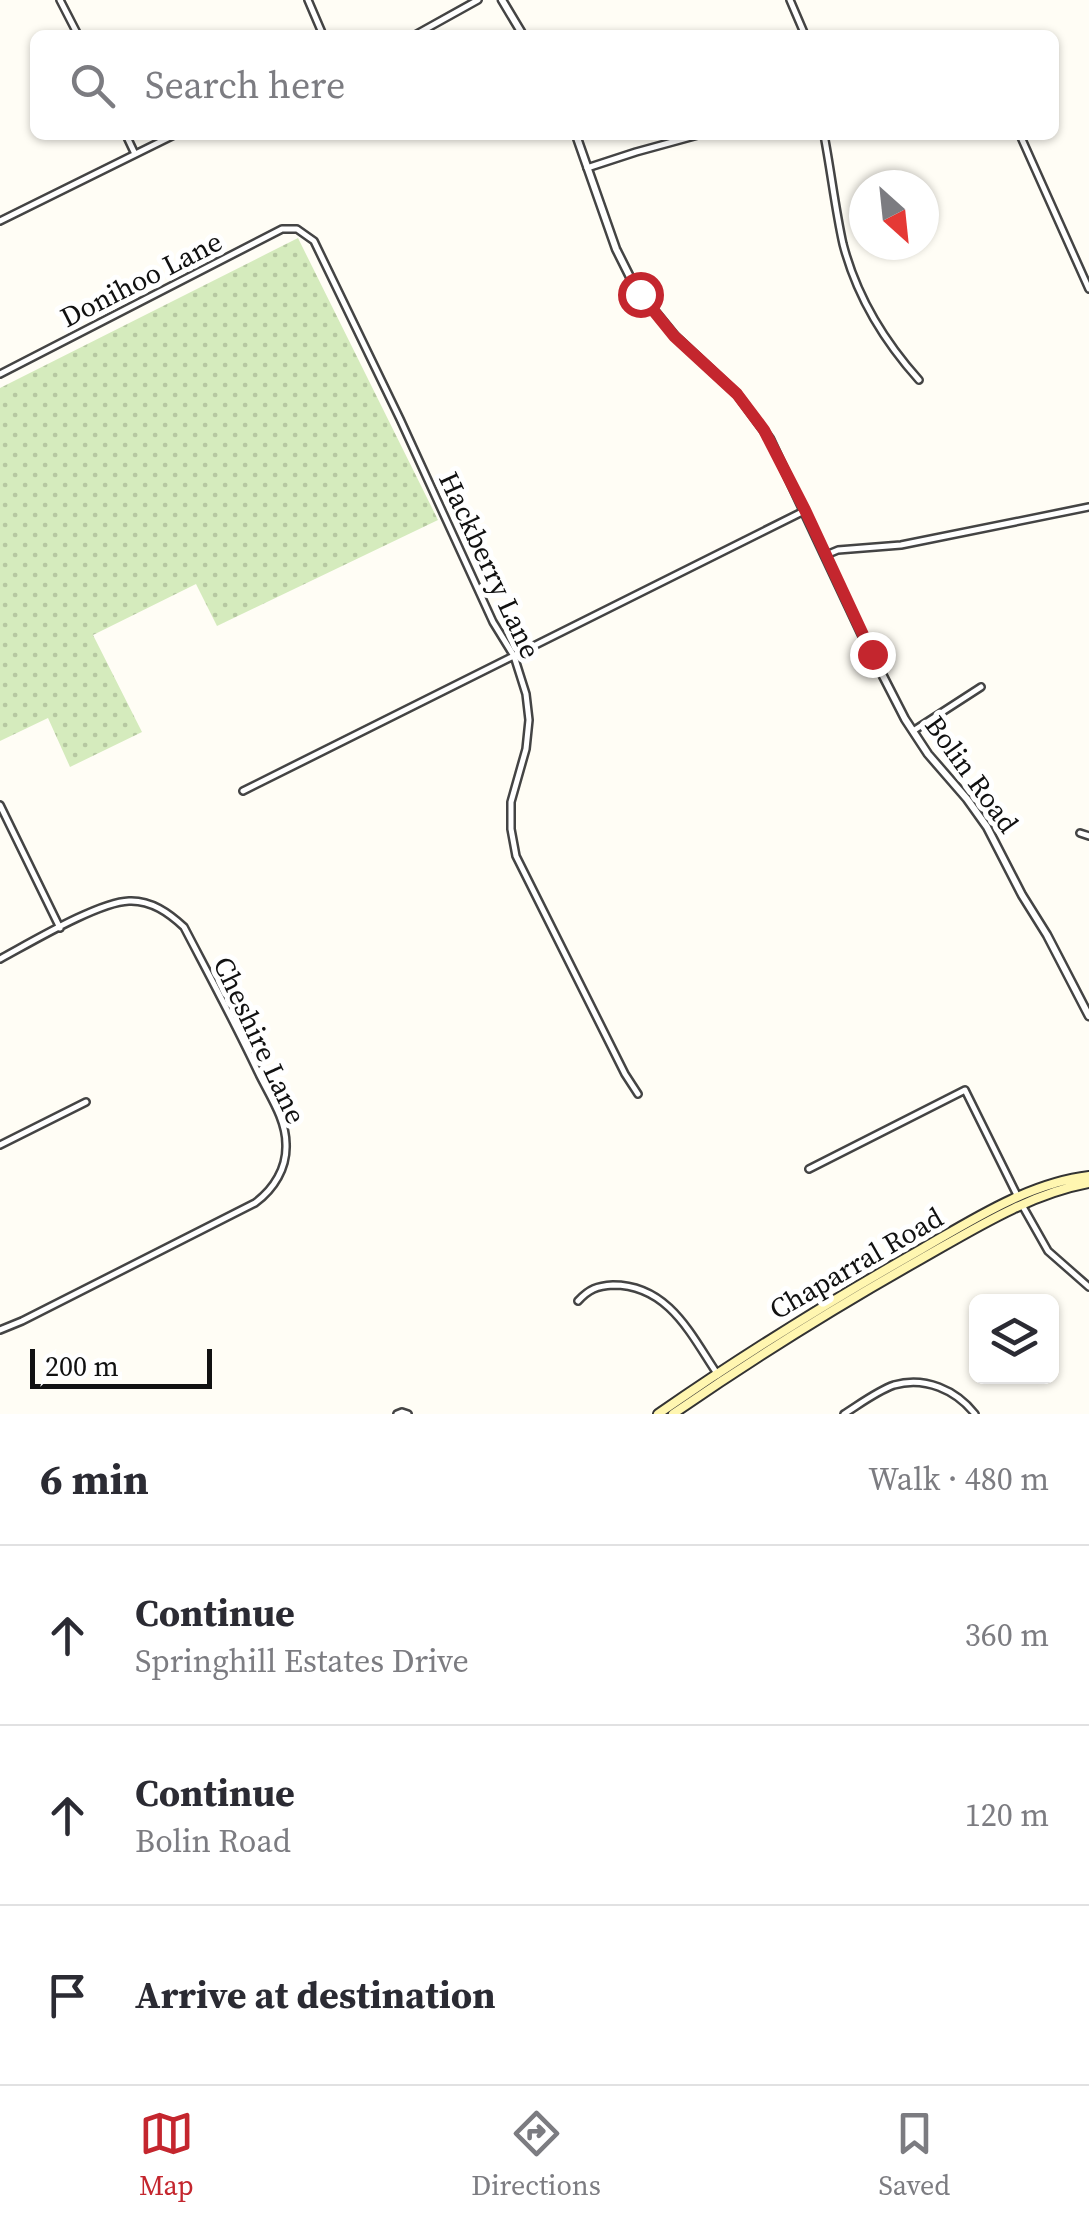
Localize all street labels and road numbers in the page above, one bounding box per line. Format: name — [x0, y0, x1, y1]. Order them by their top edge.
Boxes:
street label: Donihoo Lane — [54, 222, 228, 336]
street label: Hackberry Lane — [430, 466, 550, 664]
street label: Bolin Road — [917, 708, 1028, 840]
street label: Cheshire Lane — [205, 950, 315, 1130]
street label: Chaparral Road — [762, 1198, 950, 1328]

